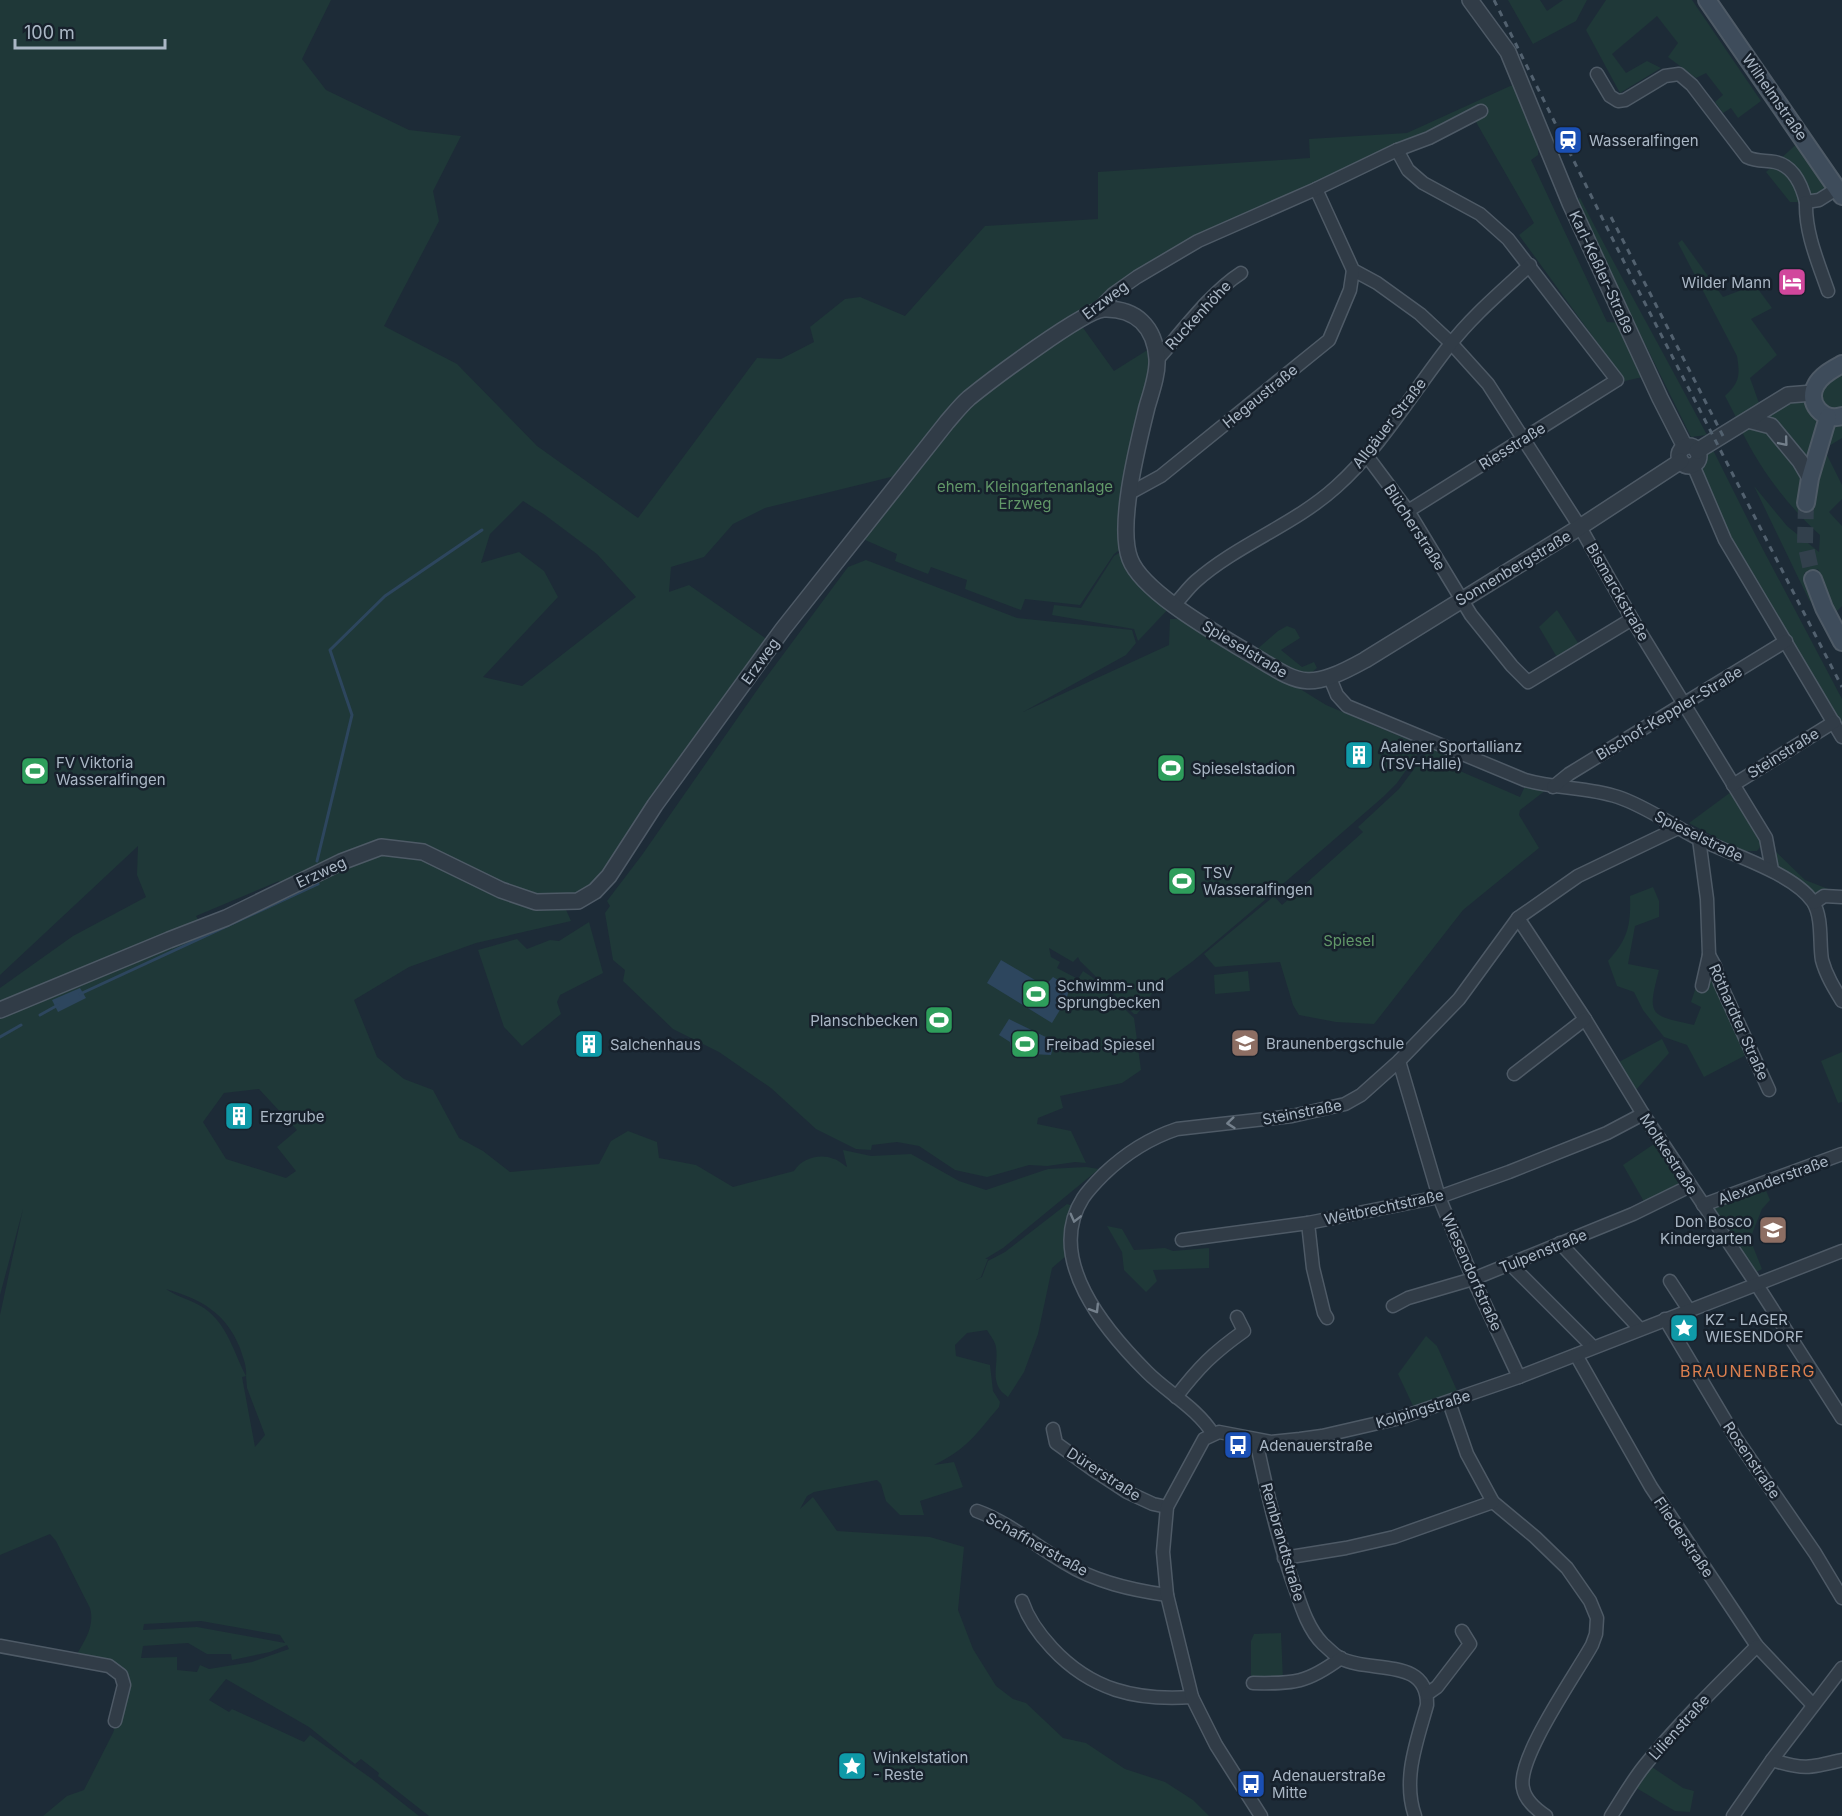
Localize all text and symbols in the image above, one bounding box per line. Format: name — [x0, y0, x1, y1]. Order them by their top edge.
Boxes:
scale bar — [15, 12, 165, 50]
text: 100 m — [24, 22, 75, 43]
street label: Wilhelmstraße — [1738, 50, 1812, 144]
station icon: Wasseralfingen — [1552, 124, 1584, 156]
place label: Wasseralfingen — [1589, 131, 1699, 150]
street label: Karl-Keßler-Straße — [1565, 208, 1639, 336]
hotel icon: Wilder Mann — [1776, 266, 1808, 298]
place label: Wilder Mann — [1681, 273, 1771, 292]
street label: Erzweg — [1078, 276, 1132, 324]
street label: Ruckenhöhe — [1161, 276, 1235, 354]
street label: Hegaustraße — [1219, 360, 1301, 432]
street label: Allgäuer Straße — [1348, 374, 1430, 472]
street label: Riesstraße — [1475, 418, 1549, 474]
one-way arrow — [1777, 435, 1788, 446]
park label: ehem. Kleingartenanlage Erzweg — [937, 477, 1113, 513]
street label: Blücherstraße — [1380, 480, 1450, 574]
street label: Sonnenbergstraße — [1452, 526, 1574, 610]
street label: Bismarckstraße — [1582, 540, 1654, 644]
street label: Spieselstraße — [1199, 616, 1291, 682]
street label: Erzweg — [737, 634, 783, 688]
street label: Bischof-Keppler-Straße — [1592, 662, 1746, 764]
street label: Steinstraße — [1744, 724, 1822, 782]
place label: Aalener Sportallianz (TSV-Halle) — [1380, 737, 1522, 773]
building icon: Aalener Sportallianz (TSV-Halle) — [1343, 739, 1375, 771]
sports icon: Spieselstadion — [1155, 752, 1187, 784]
place label: FV Viktoria Wasseralfingen — [56, 753, 166, 789]
sports icon: FV Viktoria Wasseralfingen — [19, 755, 51, 787]
place label: Spieselstadion — [1192, 759, 1295, 778]
street label: Spieselstraße — [1652, 806, 1746, 866]
street label: Erzweg — [293, 852, 349, 892]
place label: TSV Wasseralfingen — [1203, 863, 1313, 899]
sports icon: TSV Wasseralfingen — [1166, 865, 1198, 897]
park label: Spiesel — [1323, 931, 1375, 950]
street label: Röthardter Straße — [1705, 961, 1773, 1083]
place label: Schwimm- und Sprungbecken — [1057, 976, 1164, 1012]
sports icon: Schwimm- und Sprungbecken — [1020, 978, 1052, 1010]
sports icon: Planschbecken — [923, 1004, 955, 1036]
place label: Planschbecken — [810, 1011, 918, 1030]
school or university icon: Braunenbergschule — [1229, 1027, 1261, 1059]
building icon: Salchenhaus — [573, 1028, 605, 1060]
sports icon: Freibad Spiesel — [1009, 1028, 1041, 1060]
place label: Braunenbergschule — [1266, 1034, 1404, 1053]
place label: Salchenhaus — [610, 1035, 701, 1054]
place label: Freibad Spiesel — [1046, 1035, 1155, 1054]
street label: Steinstraße — [1261, 1095, 1343, 1129]
building icon: Erzgrube — [223, 1100, 255, 1132]
place label: Erzgrube — [260, 1107, 324, 1126]
street label: Moltkestraße — [1636, 1110, 1702, 1198]
one-way arrow — [1227, 1116, 1236, 1129]
street label: Alexanderstraße — [1715, 1151, 1831, 1209]
street label: Weitbrechtstraße — [1322, 1185, 1446, 1229]
street label: Wiesendorfstraße — [1438, 1210, 1506, 1334]
place label: Don Bosco Kindergarten — [1660, 1212, 1752, 1248]
one-way arrow — [1070, 1213, 1083, 1223]
school or university icon: Don Bosco Kindergarten — [1757, 1214, 1789, 1246]
street label: Tulpenstraße — [1496, 1225, 1590, 1277]
one-way arrow — [1088, 1303, 1100, 1313]
place label: KZ - LAGER WIESENDORF — [1705, 1310, 1804, 1346]
place icon: KZ - LAGER WIESENDORF — [1668, 1312, 1700, 1344]
district label: BRAUNENBERG — [1680, 1361, 1816, 1381]
street label: Kolpingstraße — [1373, 1386, 1473, 1432]
street label: Rosenstraße — [1719, 1418, 1785, 1502]
bus stop icon: Adenauerstraße — [1222, 1429, 1254, 1461]
place label: Adenauerstraße — [1259, 1436, 1373, 1455]
street label: Dürerstraße — [1063, 1443, 1145, 1505]
street label: Rembrandtstraße — [1257, 1481, 1309, 1603]
street label: Fliederstraße — [1650, 1493, 1718, 1581]
street label: Schaffnerstraße — [982, 1508, 1092, 1580]
street label: Lilienstraße — [1645, 1690, 1713, 1764]
place label: Winkelstation - Reste — [873, 1748, 968, 1784]
place icon: Winkelstation - Reste — [836, 1750, 868, 1782]
place label: Adenauerstraße Mitte — [1272, 1766, 1386, 1802]
bus stop icon: Adenauerstraße Mitte — [1235, 1768, 1267, 1800]

